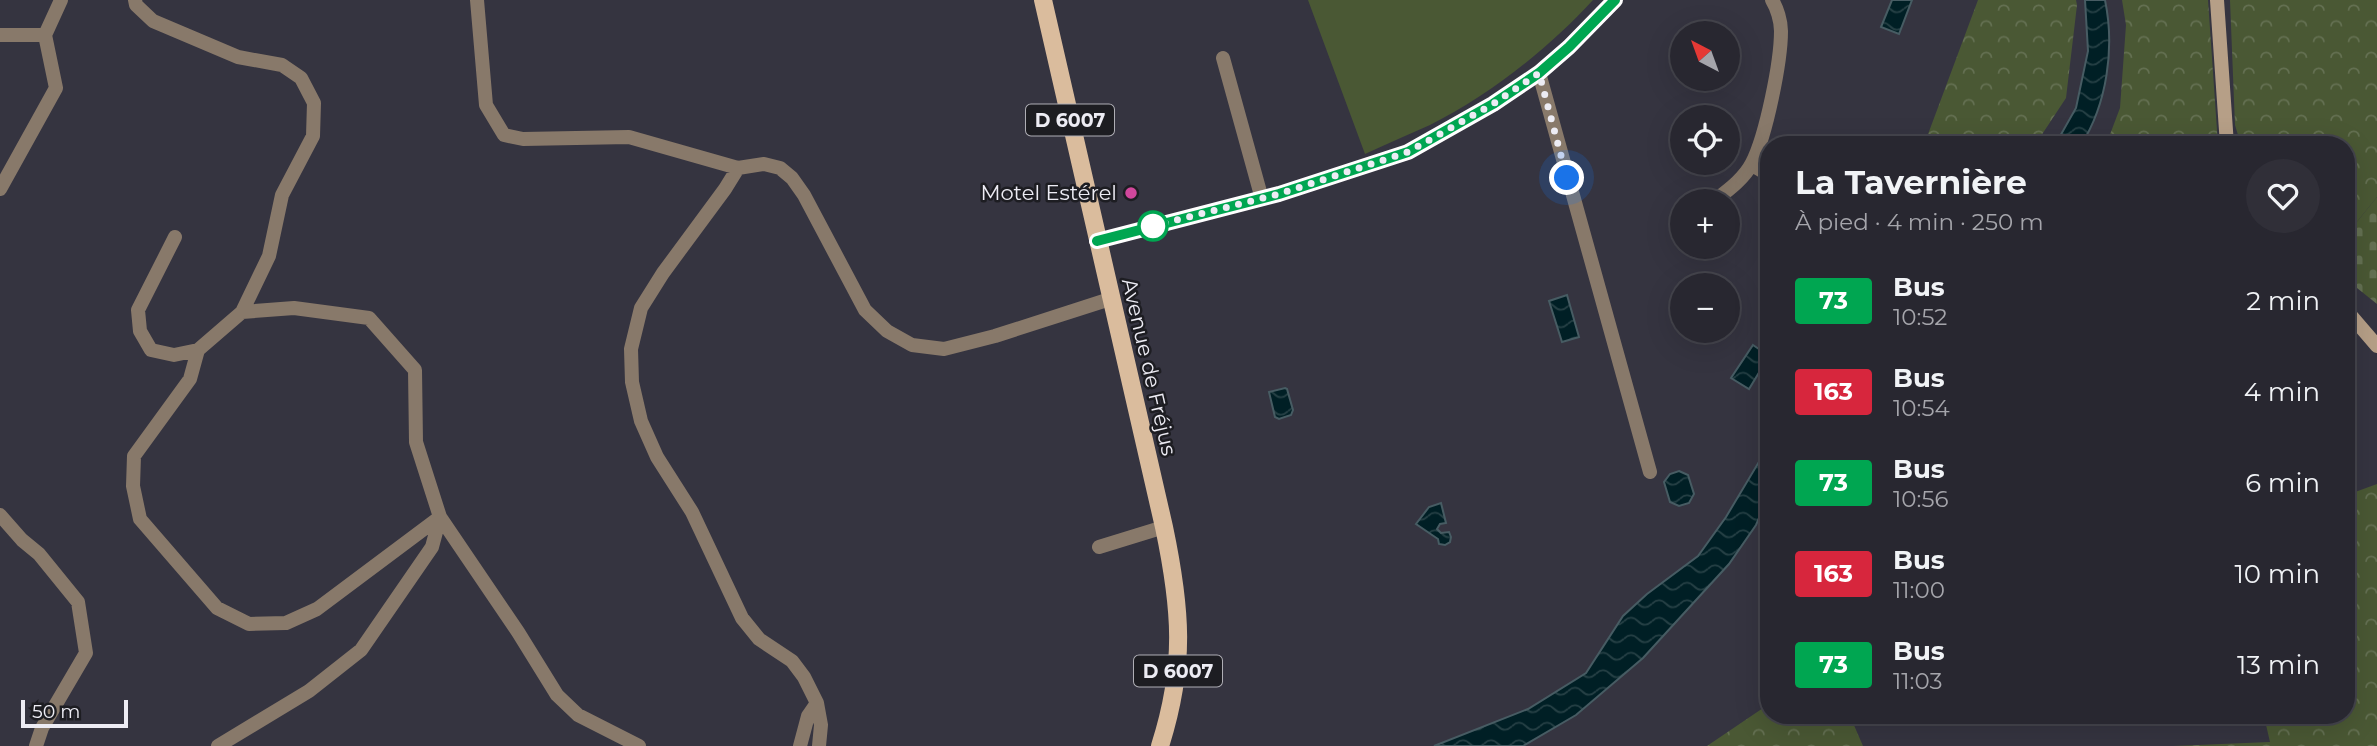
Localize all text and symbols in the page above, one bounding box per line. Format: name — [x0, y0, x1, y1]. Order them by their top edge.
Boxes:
north arrow — [1670, 21, 1740, 91]
map controls — [1670, 21, 1740, 343]
road number: D 6007 — [1026, 104, 1114, 136]
button: locate — [1670, 105, 1740, 175]
button: heart — [2246, 159, 2320, 233]
your location — [1549, 160, 1584, 195]
text: La Tavernière — [1795, 162, 2027, 202]
place label: Motel Estérel — [980, 180, 1117, 205]
marker: Motel Estérel — [1123, 185, 1139, 201]
button: + — [1670, 189, 1740, 259]
text: À pied · 4 min · 250 m — [1795, 208, 2044, 236]
unlabelled marker — [1138, 211, 1168, 241]
text: Bus — [1893, 271, 1945, 303]
button: − — [1670, 273, 1740, 343]
street label: Avenue de Fréjus — [1117, 276, 1182, 458]
text: 2 min — [2246, 285, 2320, 317]
text: 73 — [1819, 286, 1848, 315]
text: 10:52 — [1893, 303, 1947, 331]
text: Bus — [1893, 362, 1945, 394]
text: 4 min — [2244, 376, 2320, 408]
text: 163 — [1814, 377, 1853, 406]
text: 10:54 — [1893, 394, 1950, 422]
text: Bus — [1893, 453, 1945, 485]
text: 6 min — [2245, 467, 2320, 499]
text: 73 — [1819, 468, 1848, 497]
text: 10:56 — [1893, 485, 1948, 513]
text: Bus — [1893, 544, 1945, 576]
text: 10 min — [2234, 558, 2320, 590]
text: 163 — [1814, 559, 1853, 588]
text: 11:00 — [1893, 576, 1945, 604]
text: Bus — [1893, 635, 1945, 667]
text: 13 min — [2237, 649, 2320, 681]
text: 73 — [1819, 650, 1848, 679]
road number: D 6007 — [1134, 656, 1222, 686]
text: 11:03 — [1893, 667, 1942, 695]
scale bar — [21, 697, 128, 729]
text: 50 m — [32, 700, 80, 723]

